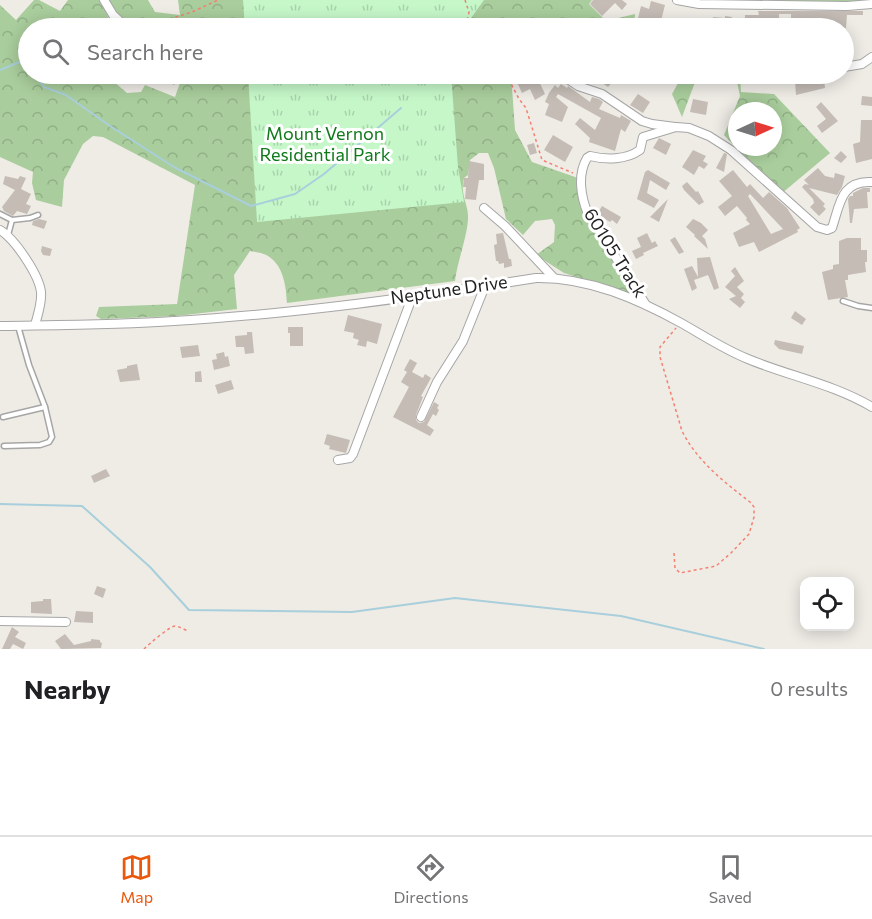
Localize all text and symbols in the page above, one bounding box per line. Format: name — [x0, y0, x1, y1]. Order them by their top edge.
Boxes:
search box — [18, 18, 854, 84]
icon: search — [39, 35, 72, 68]
text: Search here — [87, 38, 203, 65]
north arrow — [728, 102, 782, 156]
park label: Mount Vernon Residential Park — [259, 122, 391, 165]
street label: 60105 Track — [580, 204, 652, 301]
street label: Neptune Drive — [389, 270, 509, 308]
map controls — [800, 577, 854, 631]
button: locate — [800, 577, 854, 631]
text: Nearby — [24, 673, 111, 704]
text: 0 results — [770, 676, 848, 700]
tab: Map — [120, 851, 153, 906]
tab: Directions — [393, 851, 468, 906]
tab: Saved — [709, 851, 752, 906]

